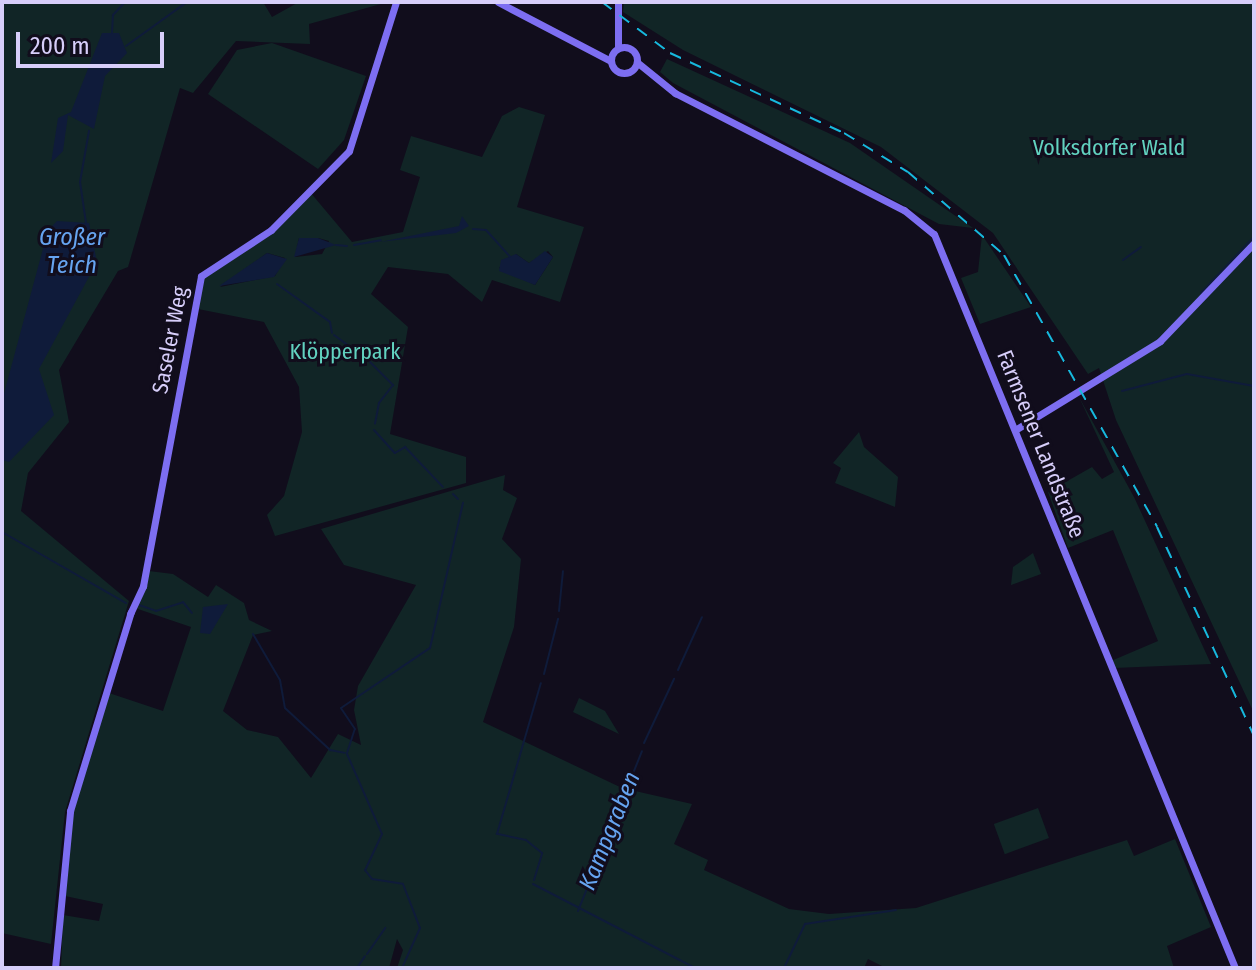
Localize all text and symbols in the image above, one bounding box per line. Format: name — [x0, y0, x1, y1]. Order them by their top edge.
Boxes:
scale bar — [20, 16, 168, 66]
text: 200 m — [30, 32, 90, 60]
park label: Volksdorfer Wald — [1033, 135, 1185, 161]
water label: Großer Teich — [39, 224, 105, 280]
street label: Saseler Weg — [147, 284, 193, 396]
park label: Klöpperpark — [289, 339, 401, 365]
street label: Farmsener Landstraße — [991, 346, 1091, 542]
water label: Kampgraben — [573, 768, 647, 894]

